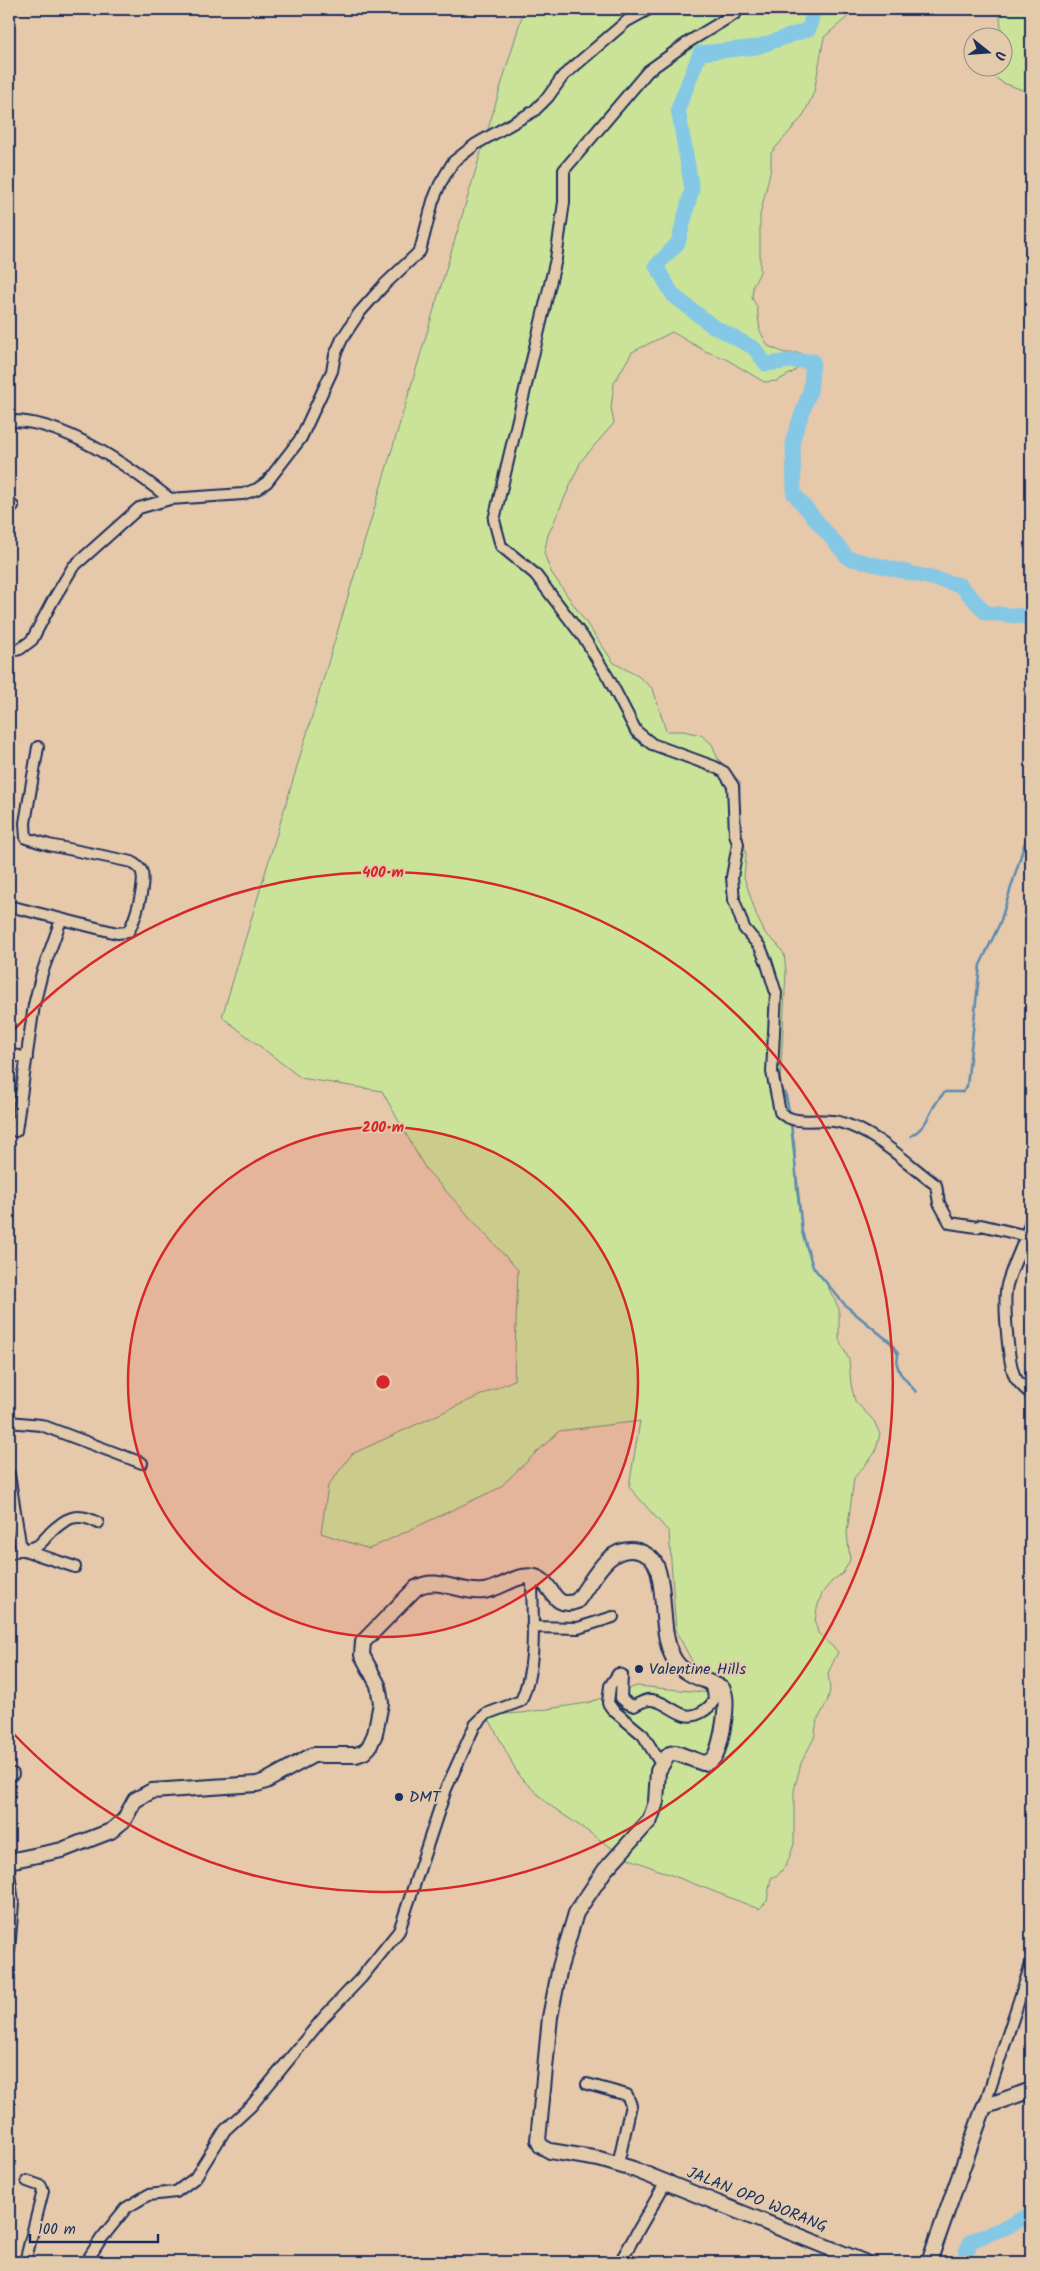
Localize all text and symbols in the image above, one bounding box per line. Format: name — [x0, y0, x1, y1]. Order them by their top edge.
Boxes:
north arrow — [962, 28, 1012, 78]
text: U — [988, 48, 1011, 63]
text: 400 m — [362, 861, 404, 885]
text: 200 m — [362, 1116, 404, 1140]
centre of rings — [374, 1373, 392, 1391]
place label: Valentine Hills — [649, 1657, 746, 1682]
marker: Valentine Hills — [633, 1663, 645, 1675]
place label: DMT — [409, 1785, 442, 1810]
marker: DMT — [393, 1791, 405, 1803]
street label: JALAN OPO WORANG — [683, 2160, 831, 2240]
scale bar — [30, 2211, 158, 2243]
text: 100 m — [38, 2218, 76, 2242]

